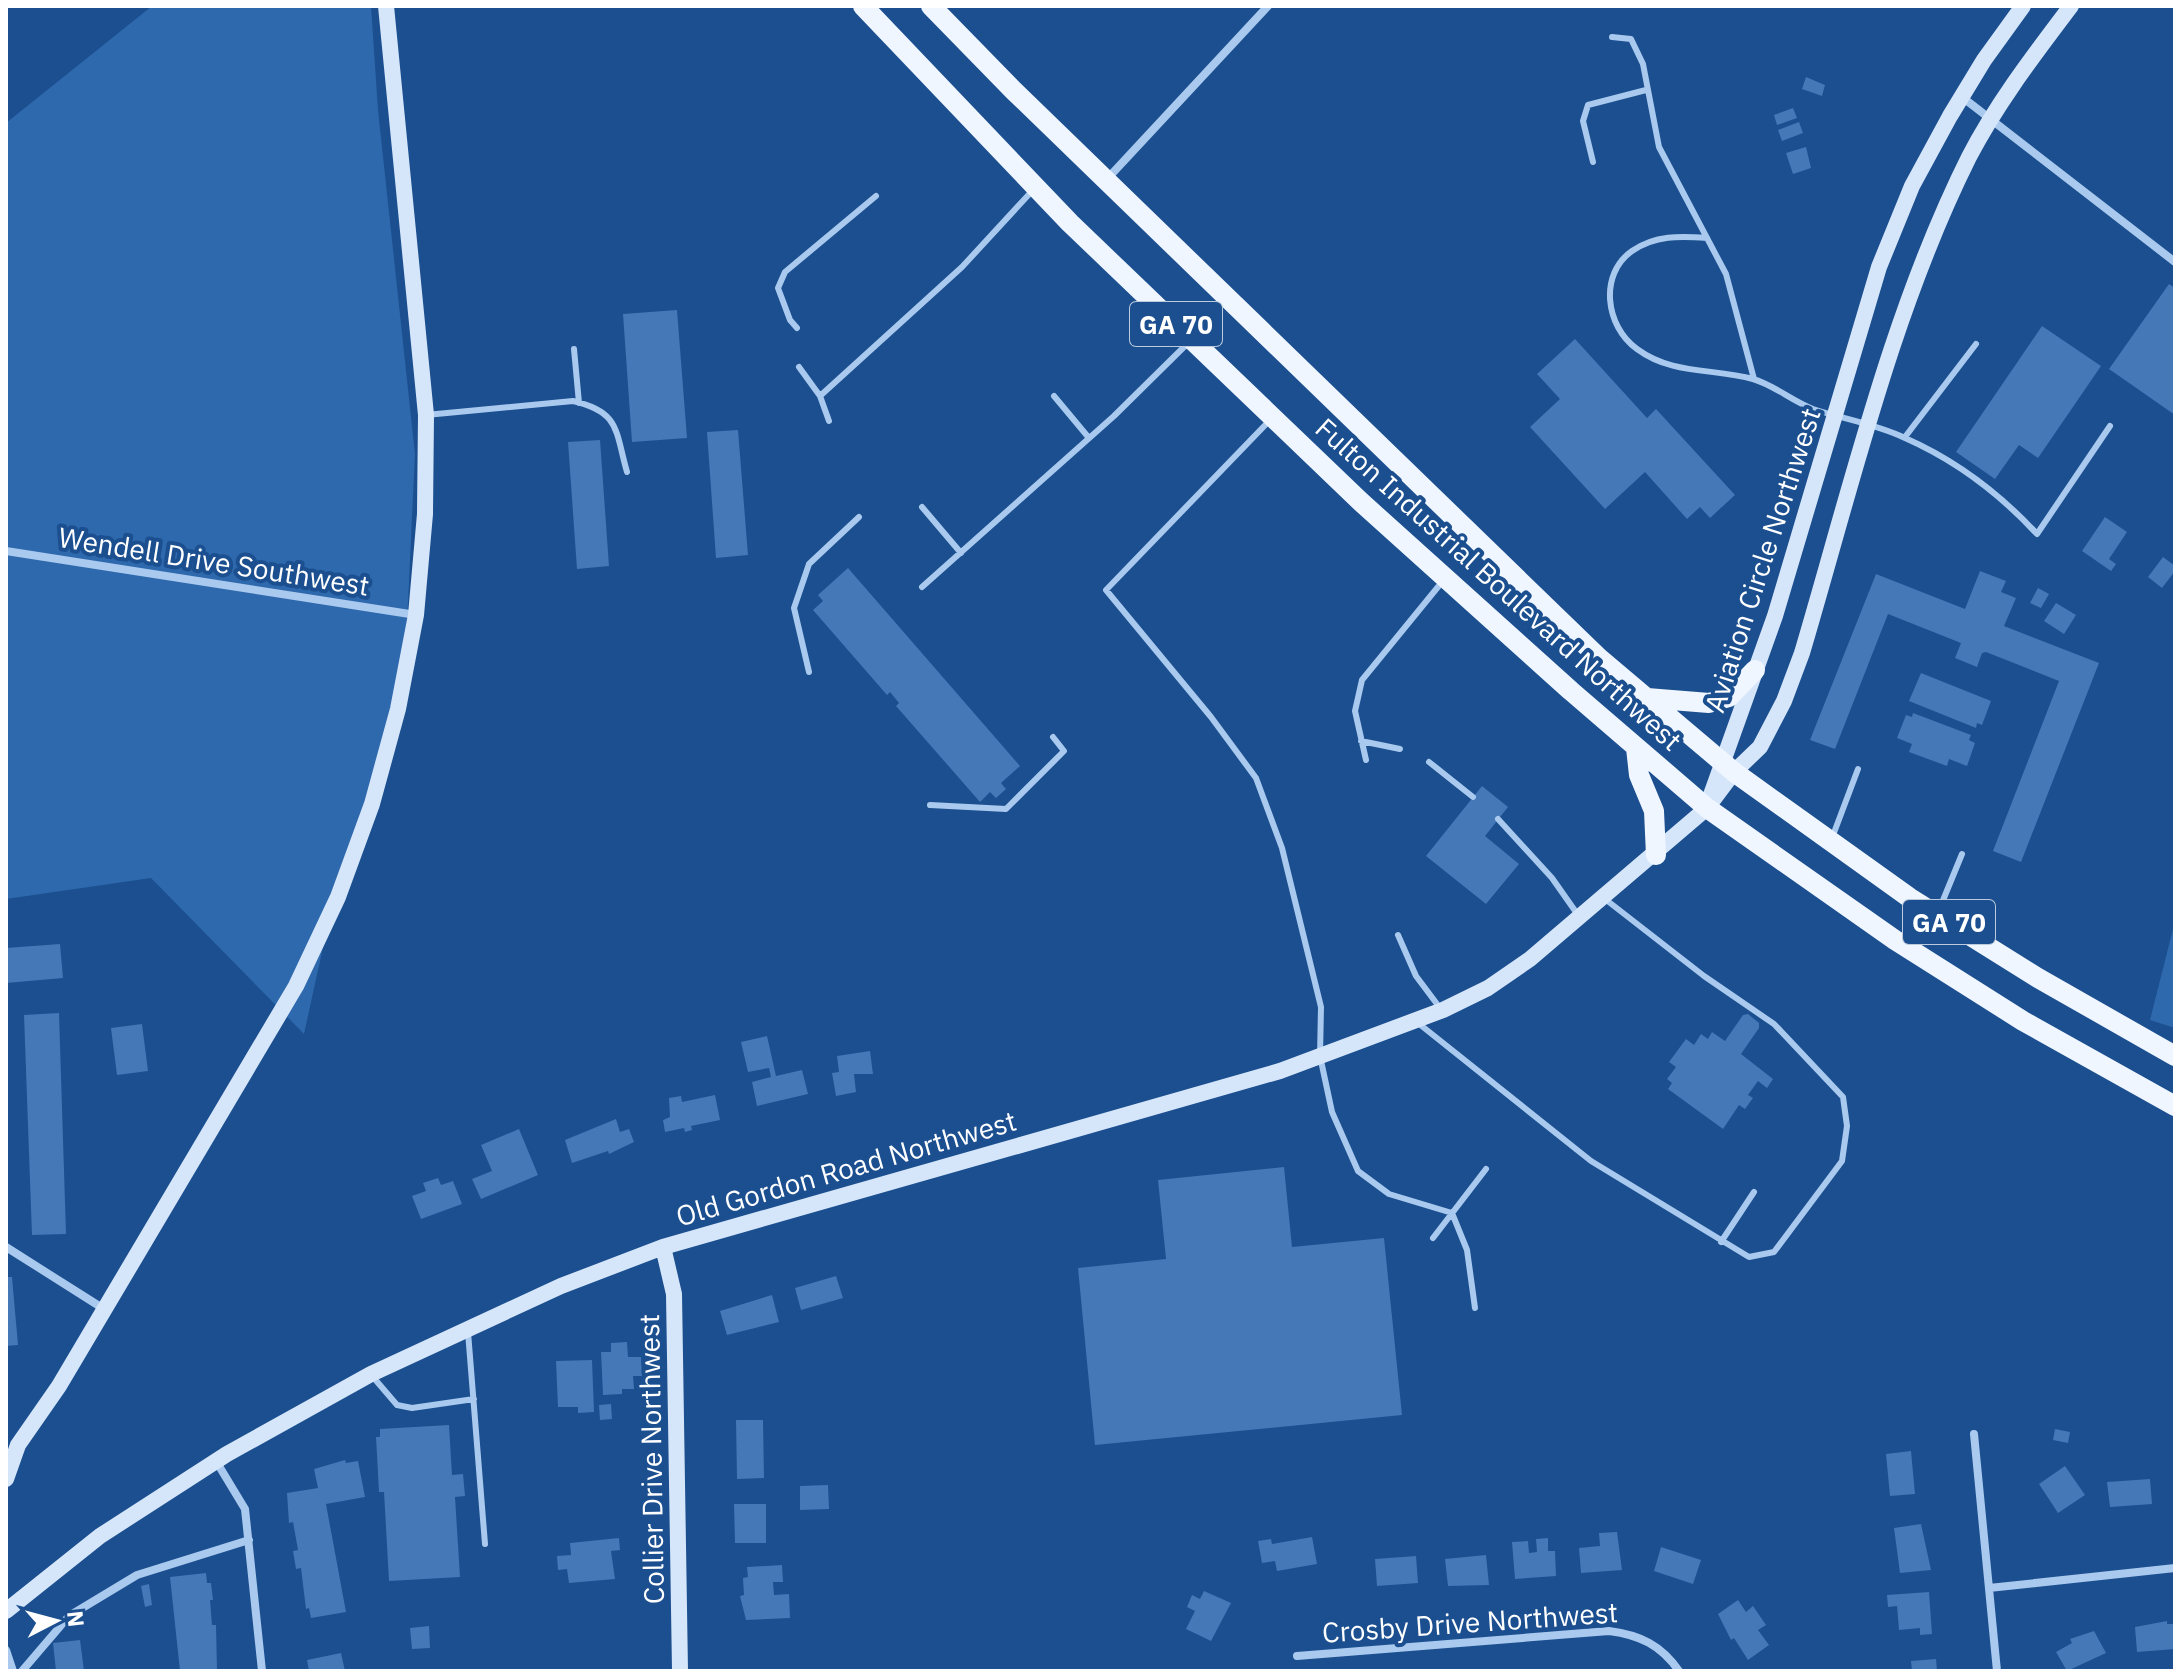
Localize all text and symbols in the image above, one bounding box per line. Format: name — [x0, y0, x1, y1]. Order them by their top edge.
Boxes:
road number: GA 70 — [1130, 302, 1222, 346]
street label: Aviation Circle Northwest — [1695, 403, 1829, 717]
street label: Fulton Industrial Boulevard Northwest — [1308, 409, 1690, 759]
street label: Wendell Drive Southwest — [56, 518, 372, 604]
road number: GA 70 — [1903, 900, 1995, 944]
street label: Old Gordon Road Northwest — [672, 1102, 1020, 1234]
street label: Collier Drive Northwest — [630, 1313, 672, 1605]
north arrow — [16, 1581, 96, 1661]
street label: Crosby Drive Northwest — [1321, 1593, 1619, 1651]
text: N — [61, 1609, 92, 1628]

